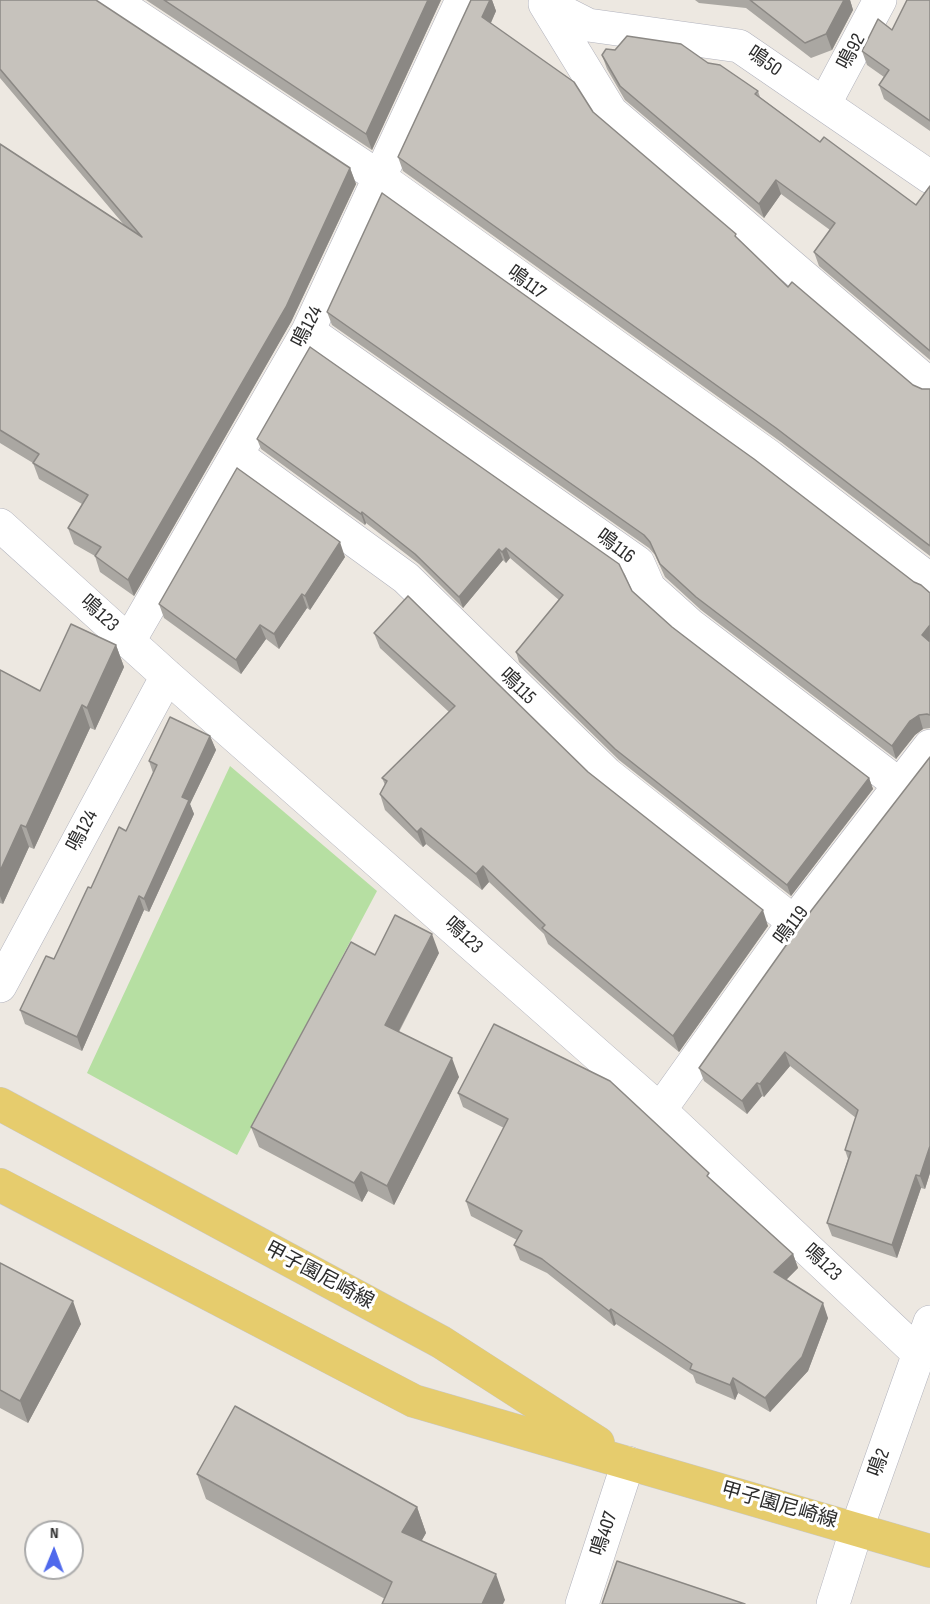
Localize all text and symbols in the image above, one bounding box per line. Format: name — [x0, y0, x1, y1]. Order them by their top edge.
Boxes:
street label: 鳴92 — [833, 30, 871, 74]
street label: 鳴50 — [742, 42, 786, 82]
street label: 鳴117 — [502, 261, 550, 305]
street label: 鳴124 — [287, 302, 329, 352]
street label: 鳴116 — [591, 525, 639, 569]
street label: 鳴123 — [75, 590, 123, 638]
street label: 鳴115 — [494, 664, 540, 710]
street label: 鳴124 — [62, 806, 104, 856]
street label: 鳴119 — [770, 902, 814, 950]
street label: 鳴123 — [439, 912, 487, 960]
street label: 甲子園尼崎線 — [260, 1237, 378, 1315]
street label: 鳴123 — [798, 1239, 846, 1287]
street label: 鳴2 — [864, 1446, 896, 1480]
street label: 甲子園尼崎線 — [718, 1478, 840, 1534]
street label: 鳴407 — [587, 1509, 623, 1559]
north arrow — [24, 1520, 84, 1580]
text: N — [50, 1524, 59, 1543]

